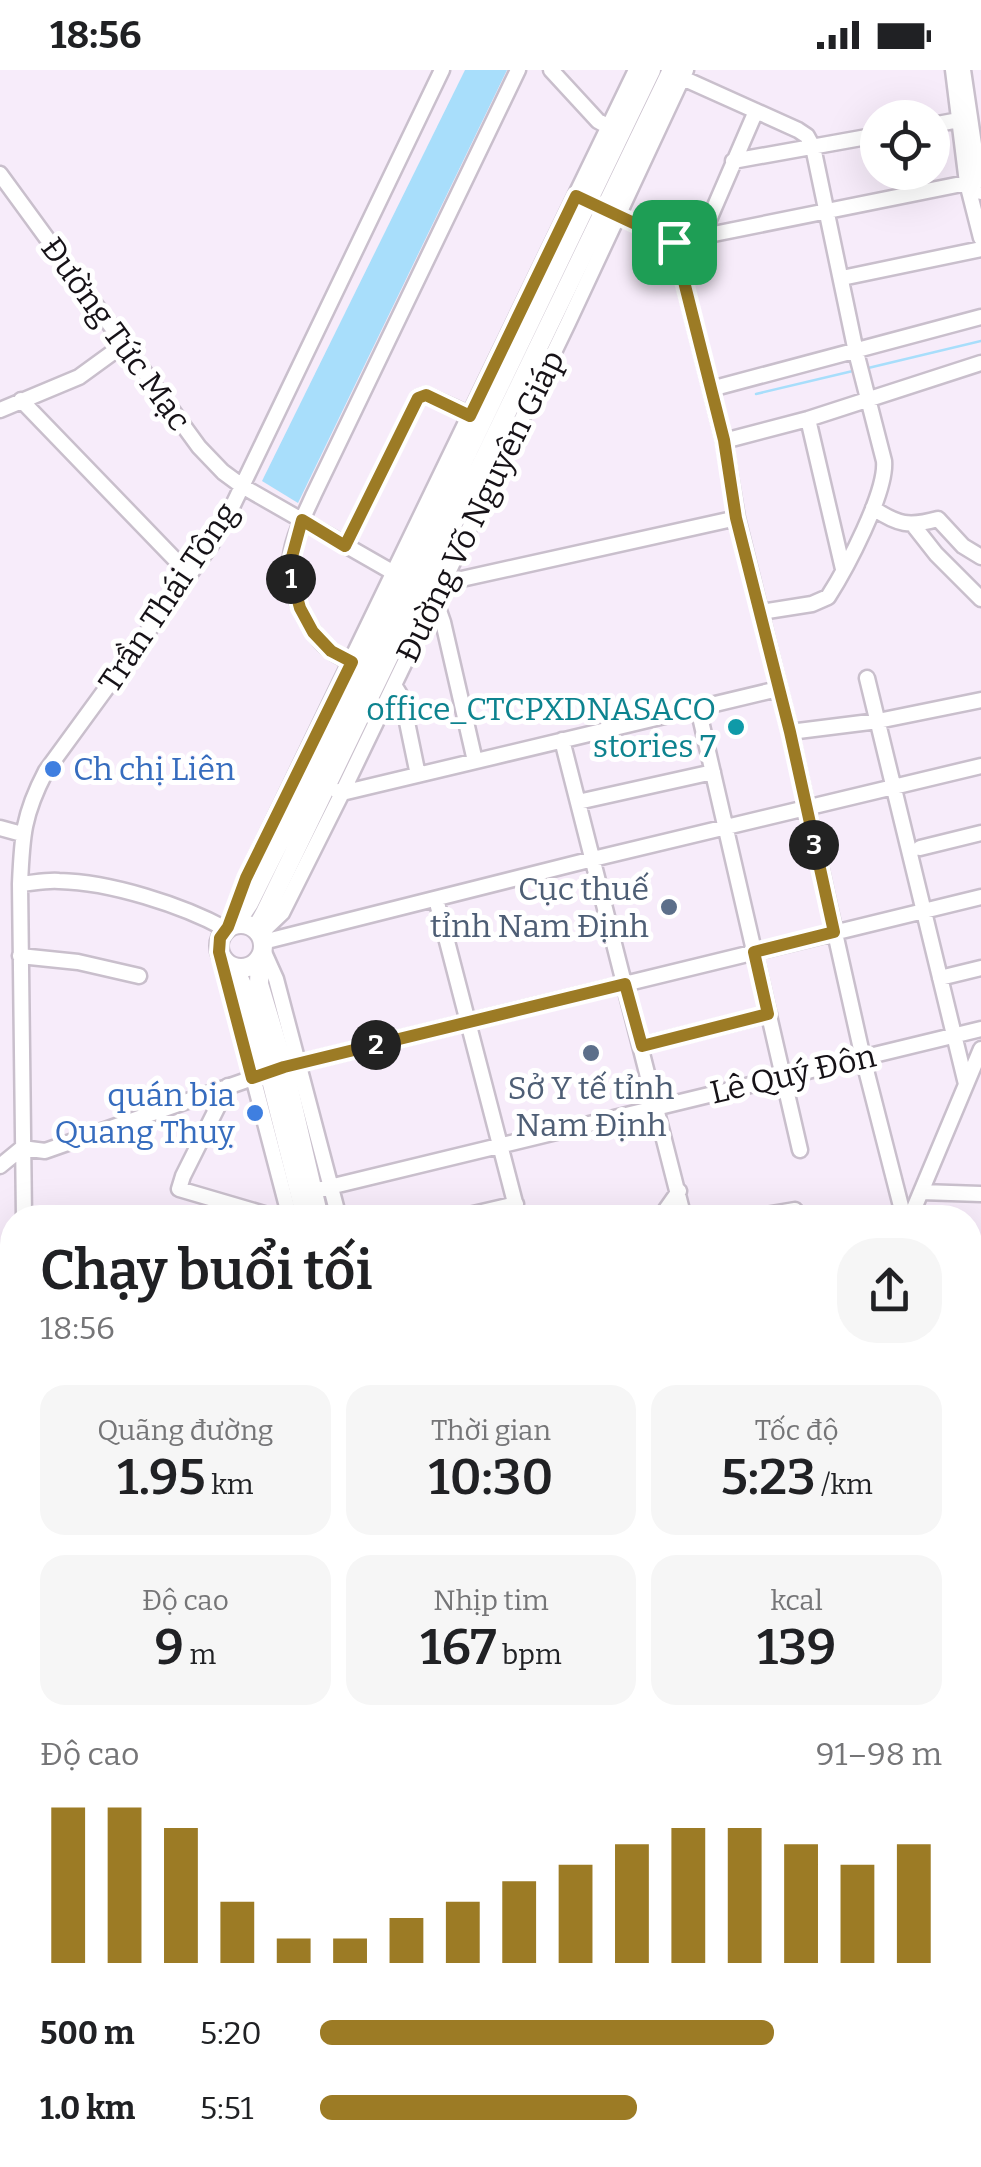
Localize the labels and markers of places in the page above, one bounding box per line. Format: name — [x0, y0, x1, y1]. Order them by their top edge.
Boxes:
pin — [632, 200, 717, 285]
pin: 1 — [266, 554, 316, 604]
place label: office_CTCPXDNASACO stories 7 — [366, 690, 716, 765]
marker: office_CTCPXDNASACO stories 7 — [725, 716, 747, 738]
place label: Ch chị Liên — [73, 750, 235, 788]
marker: Ch chị Liên — [42, 758, 64, 780]
pin: 3 — [789, 820, 839, 870]
place label: Cục thuế tỉnh Nam Định — [430, 870, 649, 945]
marker: Cục thuế tỉnh Nam Định — [658, 896, 680, 918]
pin: 2 — [351, 1020, 401, 1070]
marker: Sở Y tế tỉnh Nam Định — [580, 1042, 602, 1064]
place label: Sở Y tế tỉnh Nam Định — [508, 1069, 675, 1144]
place label: quán bia Quang Thuỵ — [55, 1076, 236, 1151]
marker: quán bia Quang Thuỵ — [244, 1102, 266, 1124]

